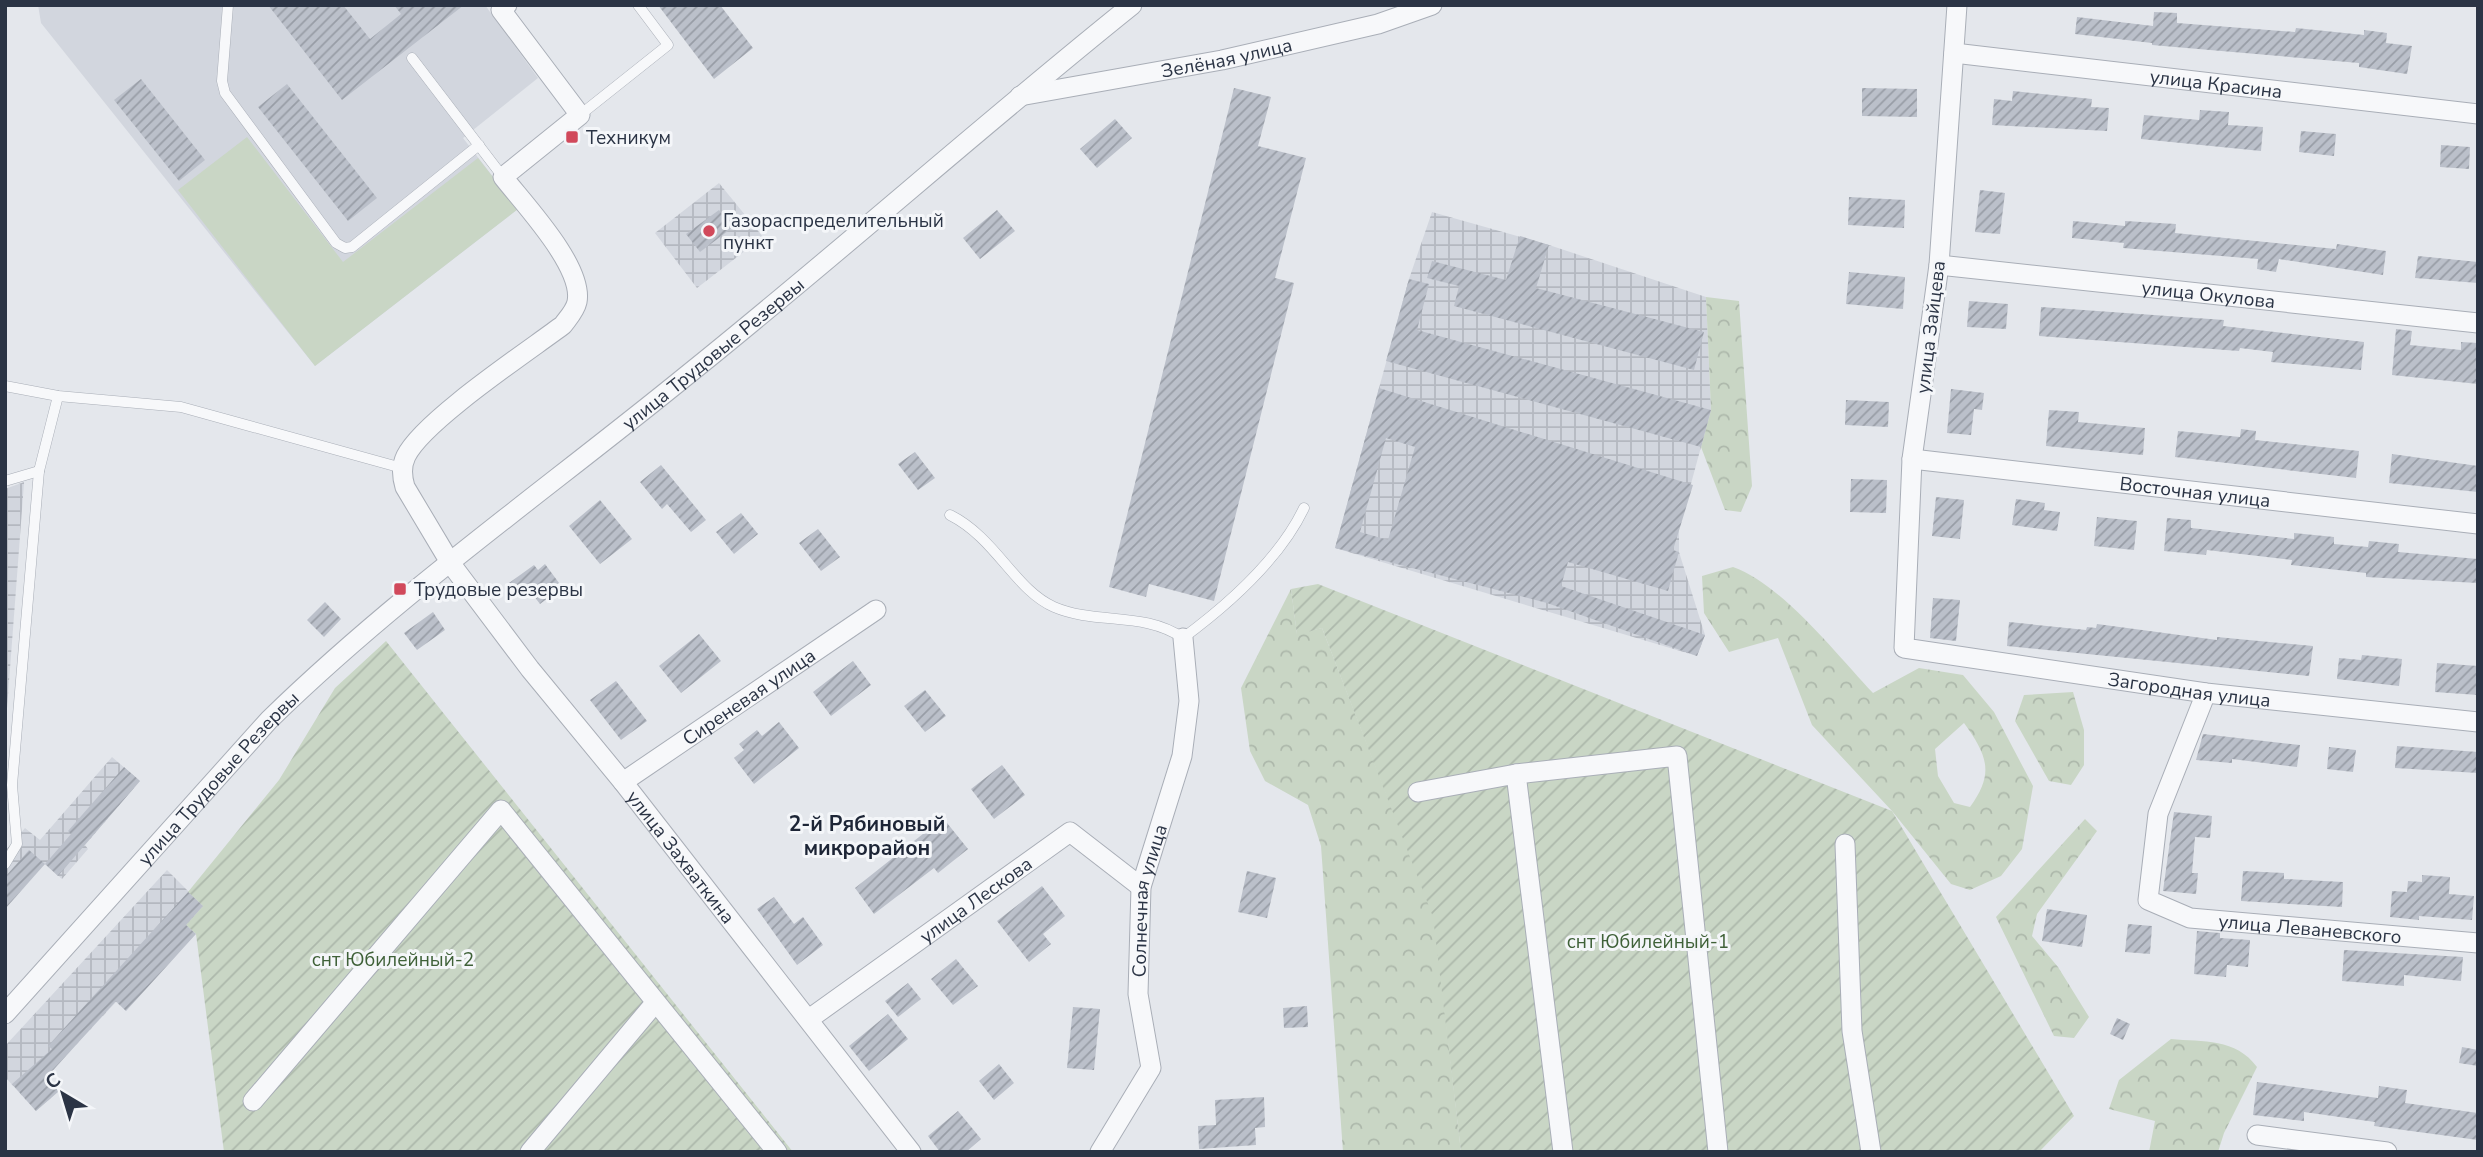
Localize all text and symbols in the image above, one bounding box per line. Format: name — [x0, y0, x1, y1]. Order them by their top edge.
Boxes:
street label: Зелёная улица — [1159, 32, 1295, 85]
street label: улица Красина — [2148, 64, 2284, 105]
place label: Техникум — [586, 125, 671, 151]
marker: Техникум — [564, 129, 580, 145]
place label: Газораспределительный пункт — [723, 208, 944, 256]
marker: Газораспределительный пункт — [701, 223, 717, 239]
street label: улица Зайцева — [1910, 259, 1952, 395]
street label: улица Трудовые Резервы — [617, 272, 810, 436]
street label: улица Окулова — [2140, 275, 2276, 315]
street label: Восточная улица — [2118, 471, 2272, 514]
place label: Трудовые резервы — [414, 577, 583, 603]
marker: Трудовые резервы — [392, 581, 408, 597]
street label: Сиреневая улица — [678, 643, 821, 752]
street label: Загородная улица — [2106, 667, 2272, 714]
street label: улица Трудовые Резервы — [132, 686, 305, 871]
street label: улица Захваткина — [620, 785, 740, 929]
district label: 2-й Рябиновый микрорайон — [789, 810, 945, 862]
street label: Солнечная улица — [1126, 821, 1174, 978]
street label: улица Лескова — [915, 851, 1038, 950]
street label: улица Леваневского — [2217, 909, 2403, 950]
park label: снт Юбилейный-1 — [1567, 929, 1729, 955]
park label: снт Юбилейный-2 — [312, 947, 474, 973]
north arrow — [28, 1059, 98, 1129]
text: С — [40, 1067, 66, 1096]

